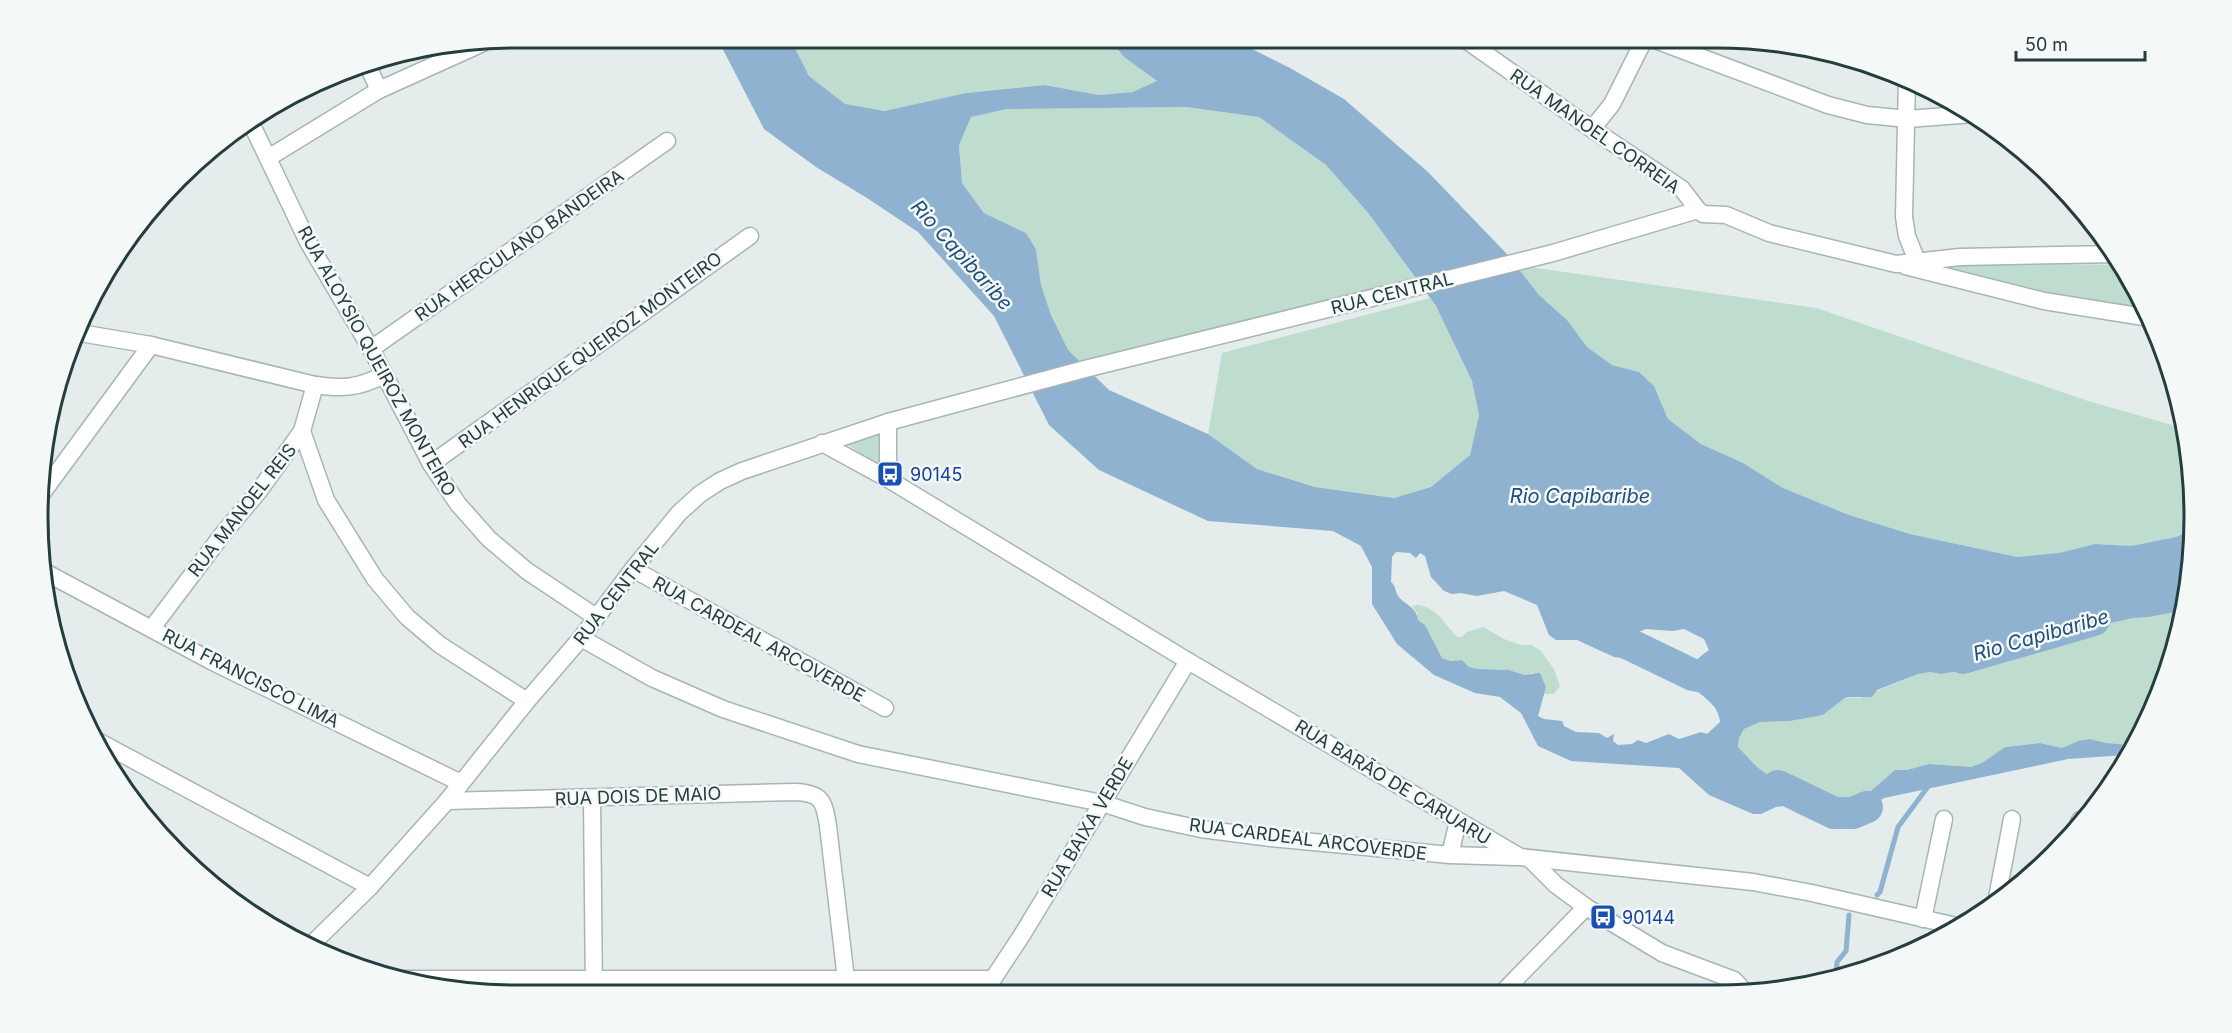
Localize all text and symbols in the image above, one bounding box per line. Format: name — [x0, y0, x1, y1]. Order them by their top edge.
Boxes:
scale bar — [2016, 24, 2145, 62]
text: 50 m — [2025, 34, 2068, 55]
street label: RUA MANOEL CORREIA — [1506, 64, 1684, 198]
street label: RUA HERCULANO BANDEIRA — [411, 165, 627, 325]
water label: Rio Capibaribe — [906, 195, 1018, 315]
street label: RUA ALOYSIO QUEIROZ MONTEIRO — [294, 222, 460, 500]
street label: RUA HENRIQUE QUEIROZ MONTEIRO — [454, 247, 726, 453]
street label: RUA CENTRAL — [1329, 268, 1455, 318]
street label: RUA MANOEL REIS — [184, 439, 300, 581]
bus stop icon: 90145 — [875, 459, 905, 489]
place label: 90145 — [910, 464, 962, 485]
water label: Rio Capibaribe — [1510, 484, 1650, 508]
street label: RUA CENTRAL — [569, 537, 663, 649]
street label: RUA CARDEAL ARCOVERDE — [649, 572, 869, 706]
water label: Rio Capibaribe — [1970, 604, 2112, 666]
street label: RUA FRANCISCO LIMA — [159, 624, 343, 732]
street label: RUA BARÃO DE CARUARU — [1291, 714, 1495, 849]
street label: RUA BAIXA VERDE — [1037, 753, 1137, 901]
street label: RUA DOIS DE MAIO — [554, 783, 722, 809]
street label: RUA CARDEAL ARCOVERDE — [1188, 814, 1428, 864]
bus stop icon: 90144 — [1588, 902, 1618, 932]
place label: 90144 — [1622, 907, 1675, 928]

